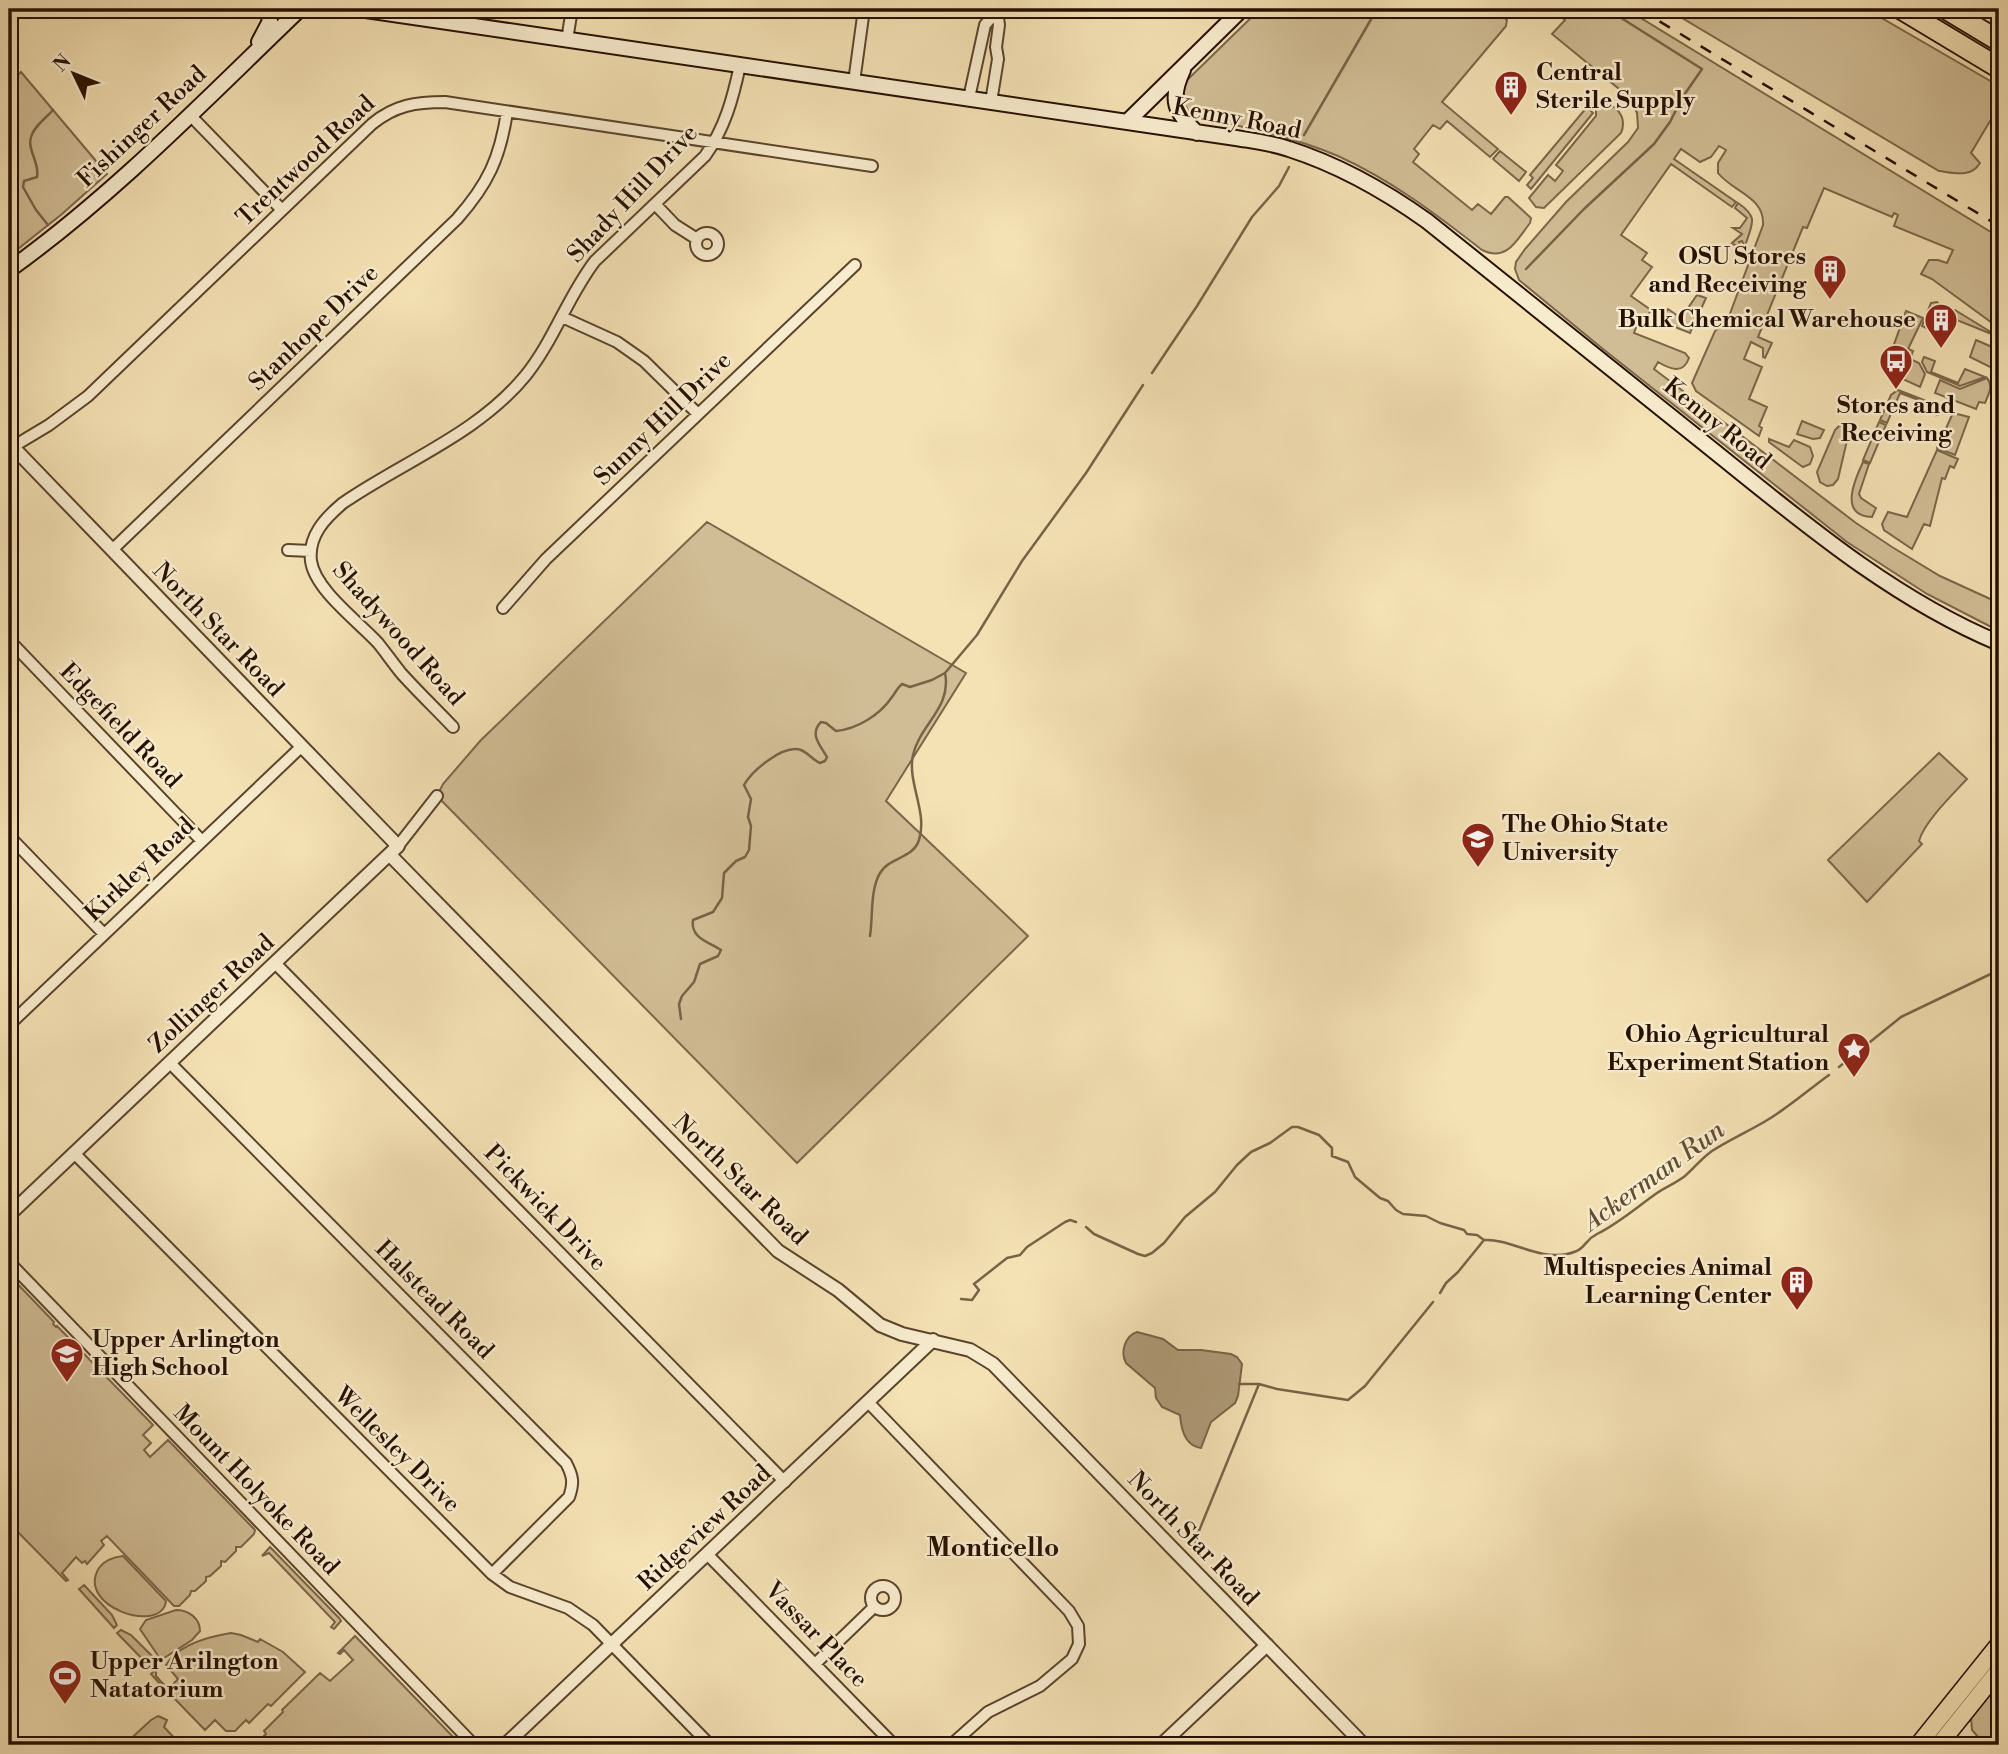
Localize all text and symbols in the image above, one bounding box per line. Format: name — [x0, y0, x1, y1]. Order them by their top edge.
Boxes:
north arrow — [38, 38, 108, 108]
text: N — [48, 49, 76, 77]
place label: Central Sterile Supply — [1536, 58, 1696, 116]
street label: Fishinger Road — [71, 59, 213, 194]
building icon: Central Sterile Supply — [1492, 68, 1530, 117]
street label: Trentwood Road — [231, 89, 382, 233]
street label: Kenny Road — [1170, 92, 1304, 146]
street label: Shady Hill Drive — [561, 119, 705, 269]
place label: OSU Stores and Receiving — [1648, 242, 1807, 300]
building icon: OSU Stores and Receiving — [1811, 252, 1849, 301]
street label: Stanhope Drive — [243, 259, 385, 397]
building icon: Bulk Chemical Warehouse — [1922, 301, 1960, 350]
place label: Bulk Chemical Warehouse — [1618, 305, 1916, 335]
bus stop icon: Stores and Receiving — [1877, 342, 1915, 391]
street label: Sunny Hill Drive — [588, 346, 738, 492]
street label: Kenny Road — [1657, 371, 1777, 477]
place label: Stores and Receiving — [1837, 391, 1955, 449]
street label: North Star Road — [146, 556, 290, 704]
street label: Shadywood Road — [326, 556, 471, 712]
street label: Edgefield Road — [53, 657, 188, 795]
place label: The Ohio State University — [1502, 810, 1668, 868]
street label: Kirkley Road — [79, 811, 201, 929]
school or university icon: The Ohio State University — [1459, 820, 1497, 869]
street label: Zollinger Road — [143, 928, 281, 1060]
place label: Ohio Agricultural Experiment Station — [1607, 1020, 1829, 1078]
place icon: Ohio Agricultural Experiment Station — [1835, 1030, 1873, 1079]
street label: North Star Road — [666, 1108, 814, 1252]
water label: Ackerman Run — [1575, 1114, 1731, 1240]
street label: Pickwick Drive — [477, 1139, 613, 1277]
street label: Halstead Road — [368, 1234, 500, 1366]
place label: Multispecies Animal Learning Center — [1543, 1253, 1772, 1311]
building icon: Multispecies Animal Learning Center — [1778, 1263, 1816, 1312]
place label: Upper Arlington High School — [92, 1325, 280, 1383]
school or university icon: Upper Arlington High School — [48, 1335, 86, 1384]
street label: Wellesley Drive — [327, 1380, 466, 1519]
street label: Mount Holyoke Road — [167, 1398, 345, 1582]
street label: Ridgeview Road — [632, 1458, 778, 1597]
street label: North Star Road — [1121, 1465, 1265, 1613]
district label: Monticello — [927, 1532, 1059, 1564]
street label: Vassar Place — [757, 1575, 874, 1694]
place label: Upper Arilngton Natatorium — [90, 1647, 279, 1705]
sports icon: Upper Arilngton Natatorium — [46, 1657, 84, 1706]

